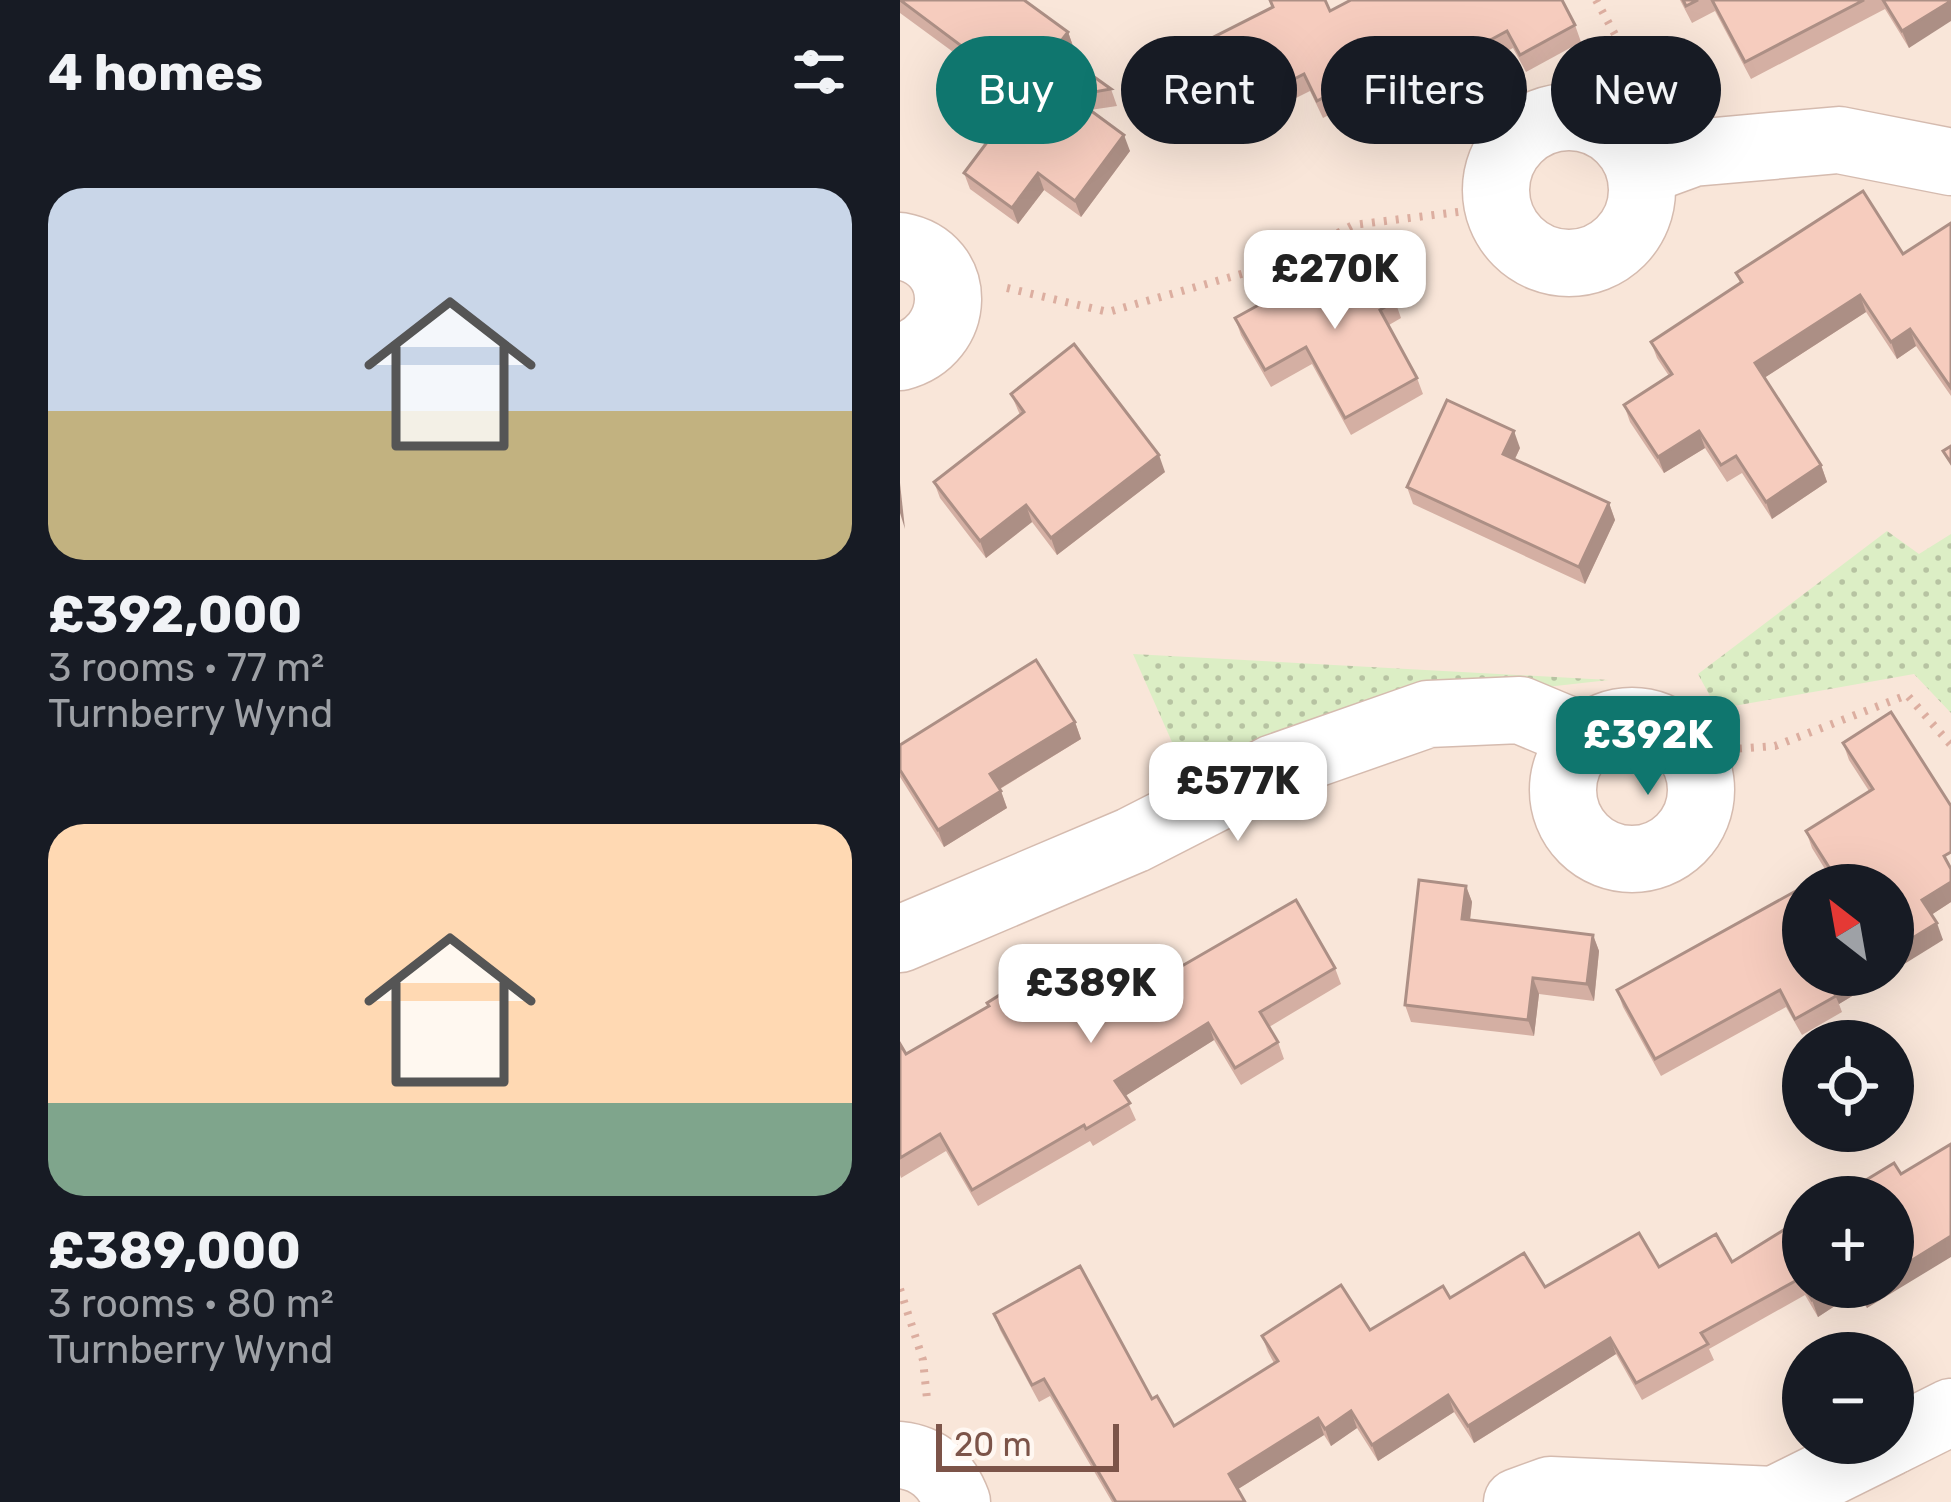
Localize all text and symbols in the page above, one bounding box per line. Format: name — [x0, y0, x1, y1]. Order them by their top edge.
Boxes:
chip: Buy — [936, 36, 1097, 144]
chip: Rent — [1121, 36, 1297, 144]
chip: Filters — [1321, 36, 1527, 144]
chip: New — [1551, 36, 1721, 144]
icon: filters — [786, 39, 852, 105]
text: 4 homes — [48, 42, 263, 103]
pin: £270K — [1251, 230, 1419, 332]
text: £270K — [1271, 246, 1399, 292]
icon: home — [342, 266, 558, 482]
text: £392,000 — [48, 584, 302, 645]
text: 3 rooms · 77 m² — [48, 645, 324, 691]
text: Turnberry Wynd — [48, 691, 333, 737]
pin: £392K — [1564, 696, 1732, 798]
text: £392K — [1583, 712, 1713, 758]
pin: £577K — [1154, 742, 1322, 844]
text: £577K — [1176, 758, 1300, 804]
north arrow — [1782, 864, 1914, 996]
map controls — [1782, 864, 1914, 1464]
icon: home — [342, 902, 558, 1118]
pin: £389K — [1007, 944, 1175, 1046]
text: £389K — [1025, 960, 1157, 1006]
button: locate — [1782, 1020, 1914, 1152]
button: + — [1782, 1176, 1914, 1308]
text: £389,000 — [48, 1220, 301, 1281]
text: 3 rooms · 80 m² — [48, 1281, 334, 1327]
text: Turnberry Wynd — [48, 1327, 333, 1373]
button: − — [1782, 1332, 1914, 1464]
scale bar — [936, 1418, 1119, 1471]
text: 20 m — [954, 1425, 1032, 1464]

